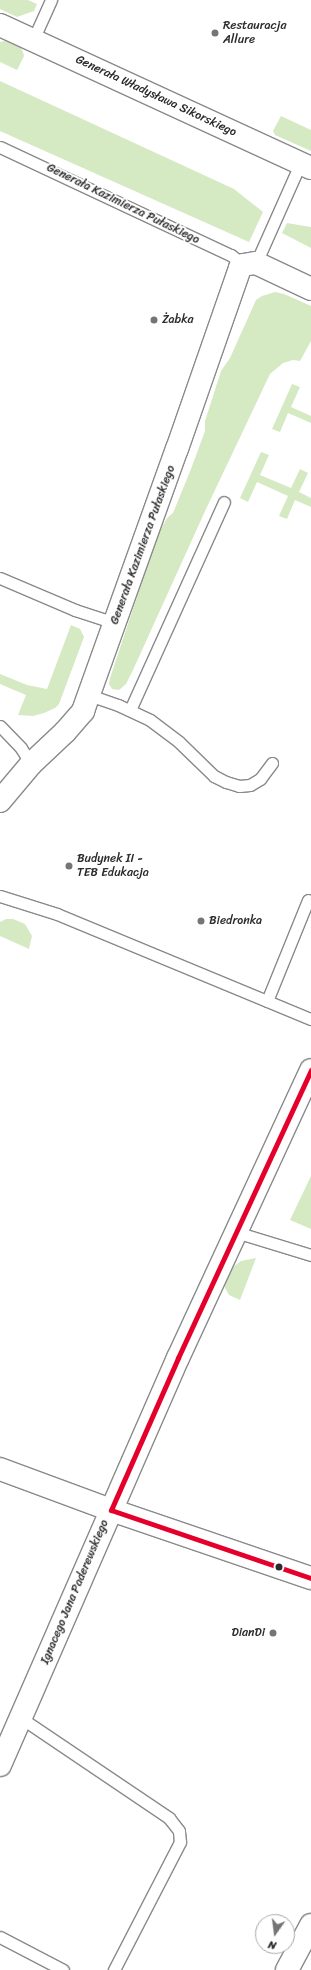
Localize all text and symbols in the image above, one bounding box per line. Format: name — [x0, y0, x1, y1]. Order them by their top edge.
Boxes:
place label: Restauracja Allure — [223, 19, 287, 47]
marker: Restauracja Allure — [210, 28, 220, 38]
street label: Generała Władysława Sikorskiego — [73, 52, 239, 140]
street label: Generała Kazimierza Pułaskiego — [44, 161, 202, 247]
place label: Żabka — [162, 313, 194, 327]
marker: Żabka — [149, 315, 159, 325]
street label: Generała Kazimierza Pułaskiego — [107, 463, 179, 627]
place label: Budynek II - TEB Edukacja — [77, 852, 149, 880]
marker: Budynek II - TEB Edukacja — [64, 861, 74, 871]
place label: Biedronka — [209, 914, 262, 928]
marker: Biedronka — [196, 916, 206, 926]
street label: Ignacego Jana Paderewskiego — [38, 1517, 112, 1667]
unlabelled marker — [274, 1562, 284, 1572]
place label: DianDi — [232, 1626, 265, 1640]
marker: DianDi — [268, 1628, 278, 1638]
north arrow — [255, 1914, 295, 1954]
text: N — [266, 1935, 278, 1955]

